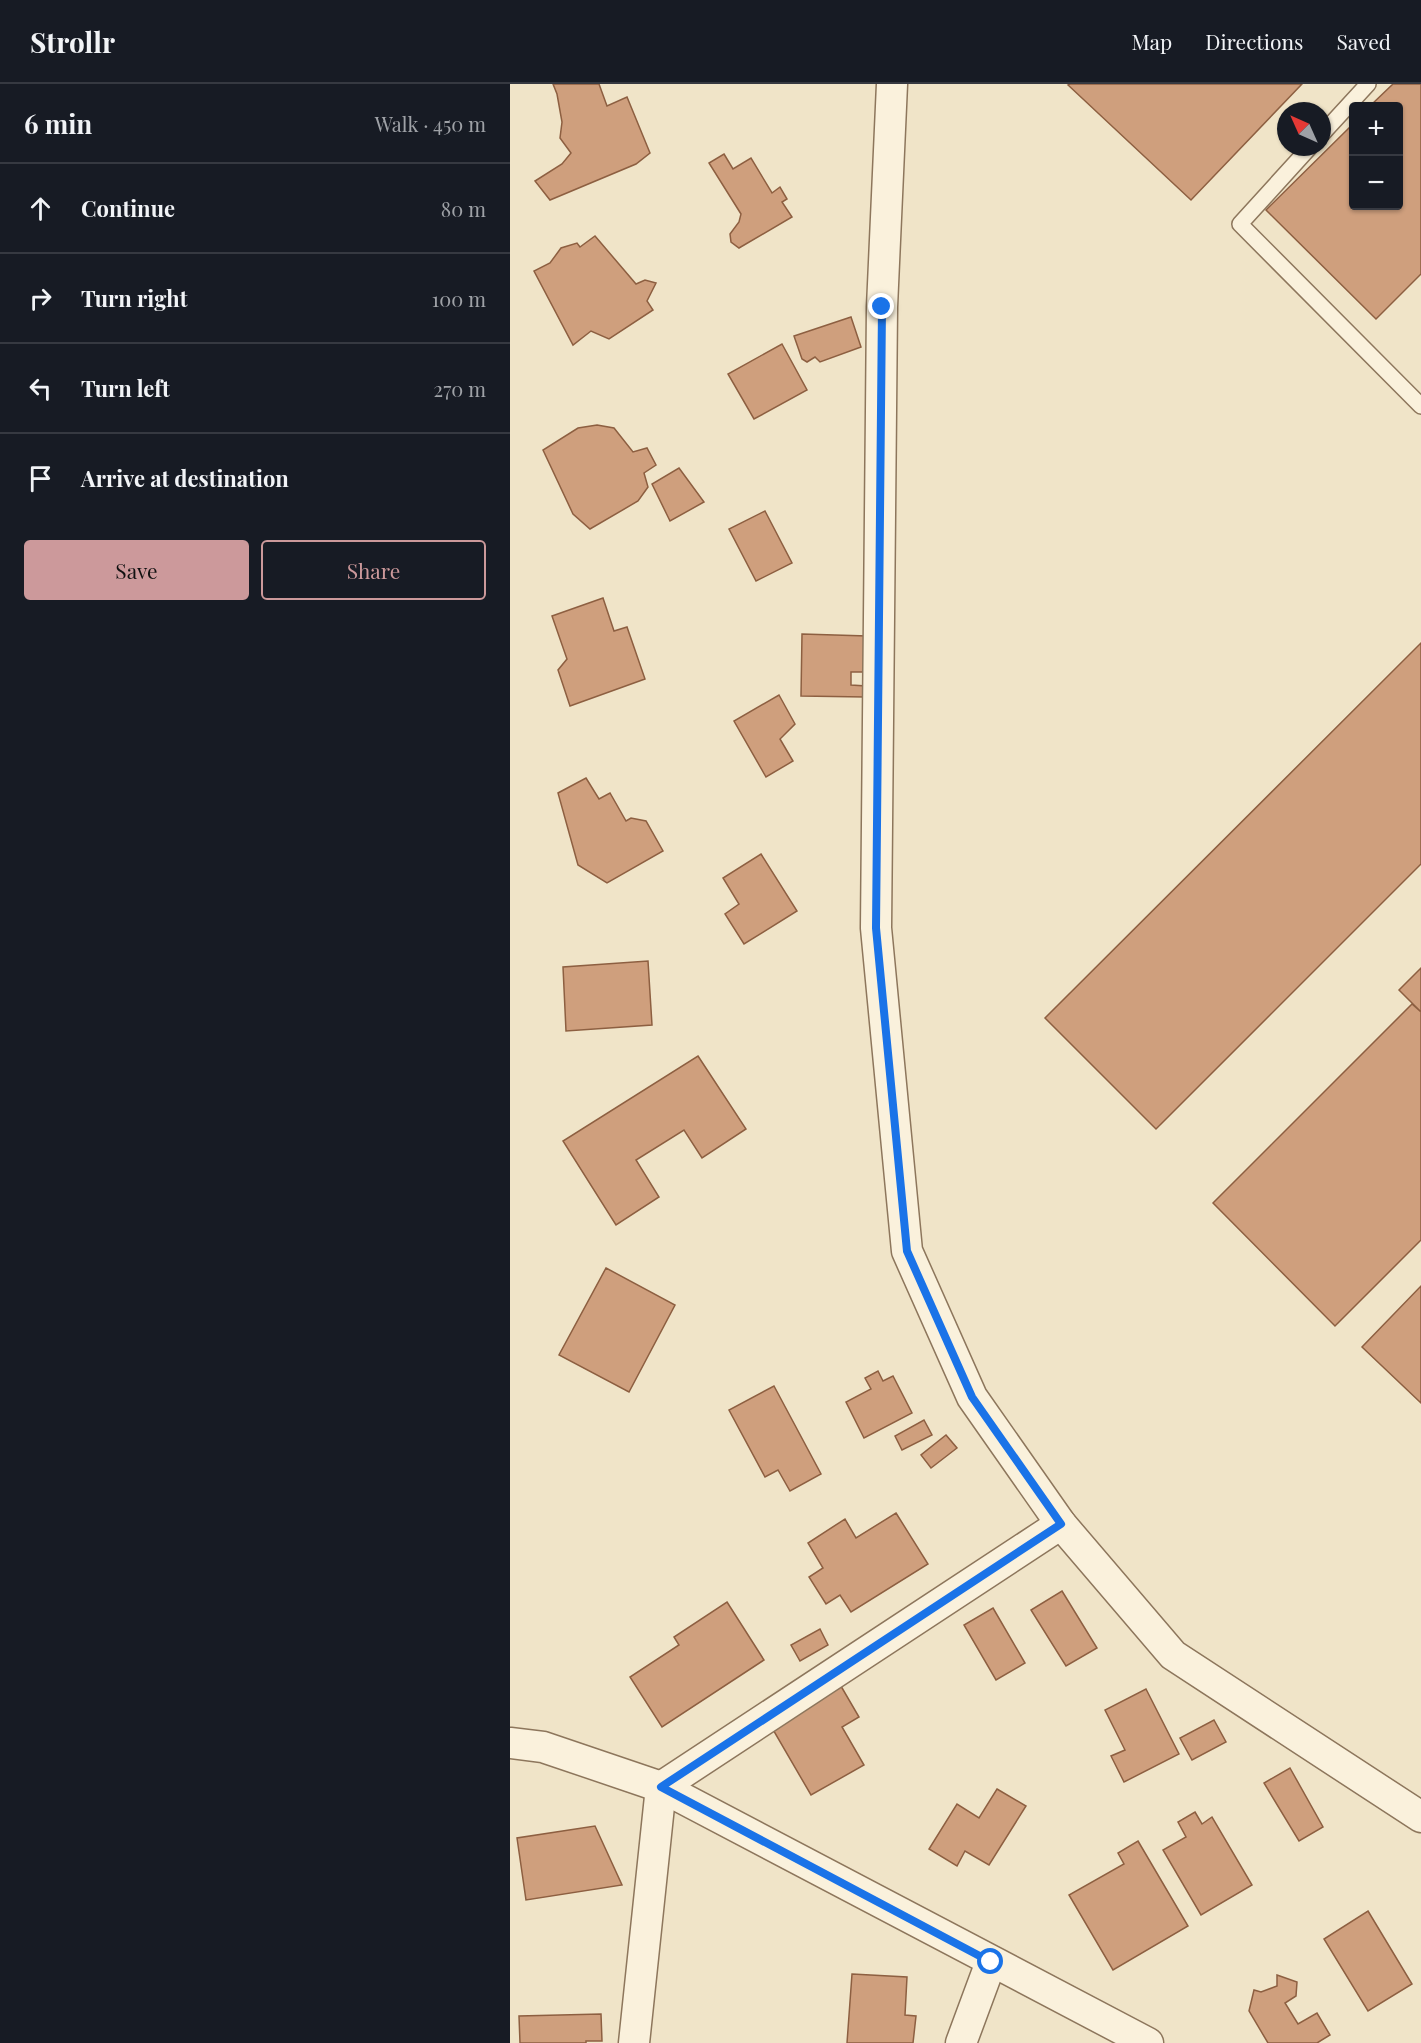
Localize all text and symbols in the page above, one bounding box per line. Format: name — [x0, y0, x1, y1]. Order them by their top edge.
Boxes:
text: Strollr — [30, 23, 115, 60]
text: Map — [1131, 27, 1172, 55]
text: Directions — [1205, 27, 1303, 55]
text: Saved — [1336, 27, 1391, 55]
north arrow — [1277, 102, 1331, 156]
map controls — [1349, 102, 1403, 210]
button: + — [1349, 102, 1403, 156]
text: 6 min — [24, 106, 92, 141]
text: Walk · 450 m — [375, 110, 486, 137]
button: − — [1349, 156, 1403, 210]
icon: ahead — [24, 192, 57, 225]
text: Continue — [81, 193, 175, 223]
text: 80 m — [441, 195, 486, 222]
icon: right — [24, 282, 57, 315]
text: Turn right — [81, 283, 187, 313]
text: 100 m — [432, 285, 486, 312]
route end — [868, 293, 894, 319]
icon: left — [24, 372, 57, 405]
text: Turn left — [81, 373, 170, 403]
text: 270 m — [434, 375, 486, 402]
icon: arrive — [24, 462, 57, 495]
text: Arrive at destination — [81, 463, 289, 493]
button: Save — [24, 540, 249, 600]
button: Share — [261, 540, 486, 600]
route start — [977, 1948, 1003, 1974]

